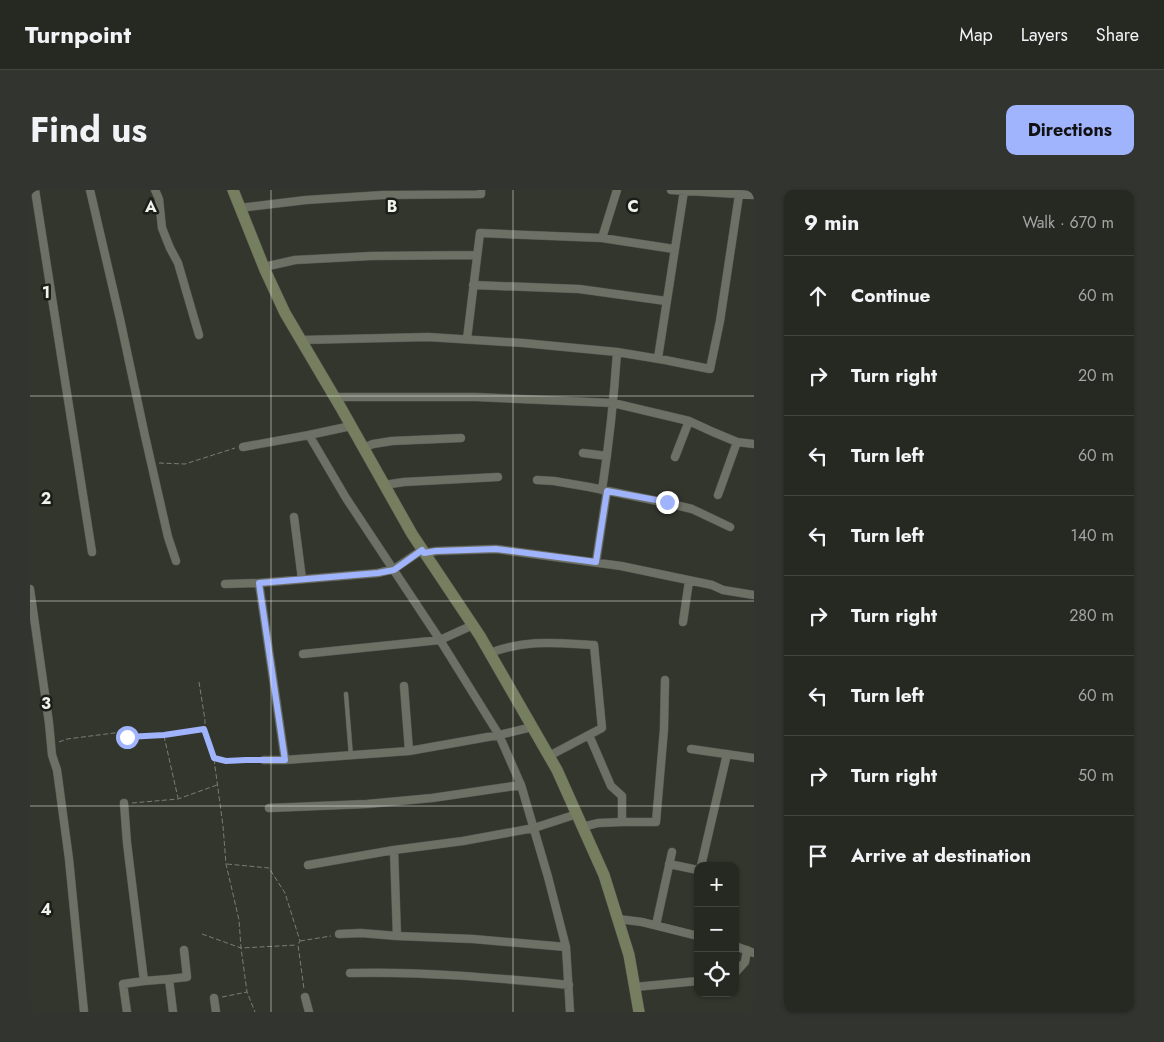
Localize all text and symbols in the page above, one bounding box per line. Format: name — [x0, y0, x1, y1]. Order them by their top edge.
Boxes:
text: Turnpoint — [25, 17, 131, 52]
text: Map — [959, 22, 993, 48]
text: Layers — [1021, 22, 1068, 48]
text: Share — [1096, 22, 1139, 48]
text: Find us — [30, 105, 147, 155]
button: Directions — [1006, 105, 1134, 155]
text: A — [144, 195, 157, 218]
text: B — [387, 195, 397, 218]
text: C — [627, 195, 639, 218]
text: 9 min — [804, 208, 859, 238]
text: Walk · 670 m — [1022, 211, 1114, 234]
text: 1 — [42, 281, 50, 304]
icon: ahead — [804, 282, 832, 310]
text: Continue — [851, 282, 930, 309]
text: 60 m — [1078, 284, 1114, 307]
icon: right — [804, 362, 832, 390]
text: Turn right — [851, 362, 937, 389]
text: 20 m — [1078, 364, 1114, 387]
icon: left — [804, 442, 832, 470]
text: Turn left — [851, 442, 924, 469]
text: 60 m — [1078, 444, 1114, 467]
text: 2 — [41, 487, 51, 510]
route end — [656, 491, 679, 514]
icon: left — [804, 522, 832, 550]
text: Turn left — [851, 522, 924, 549]
text: 140 m — [1071, 524, 1114, 547]
icon: right — [804, 602, 832, 630]
text: Turn right — [851, 602, 937, 629]
text: 280 m — [1069, 604, 1114, 627]
icon: left — [804, 682, 832, 710]
text: Turn left — [851, 682, 924, 709]
text: 60 m — [1078, 684, 1114, 707]
text: 3 — [41, 692, 51, 715]
route start — [116, 726, 139, 749]
icon: right — [804, 762, 832, 790]
text: Turn right — [851, 762, 937, 789]
text: 50 m — [1078, 764, 1114, 787]
icon: arrive — [804, 842, 832, 870]
text: Arrive at destination — [851, 842, 1031, 869]
map controls — [694, 862, 739, 997]
button: + — [694, 862, 739, 907]
text: 4 — [40, 898, 52, 921]
button: − — [694, 907, 739, 952]
button: locate — [694, 952, 739, 997]

